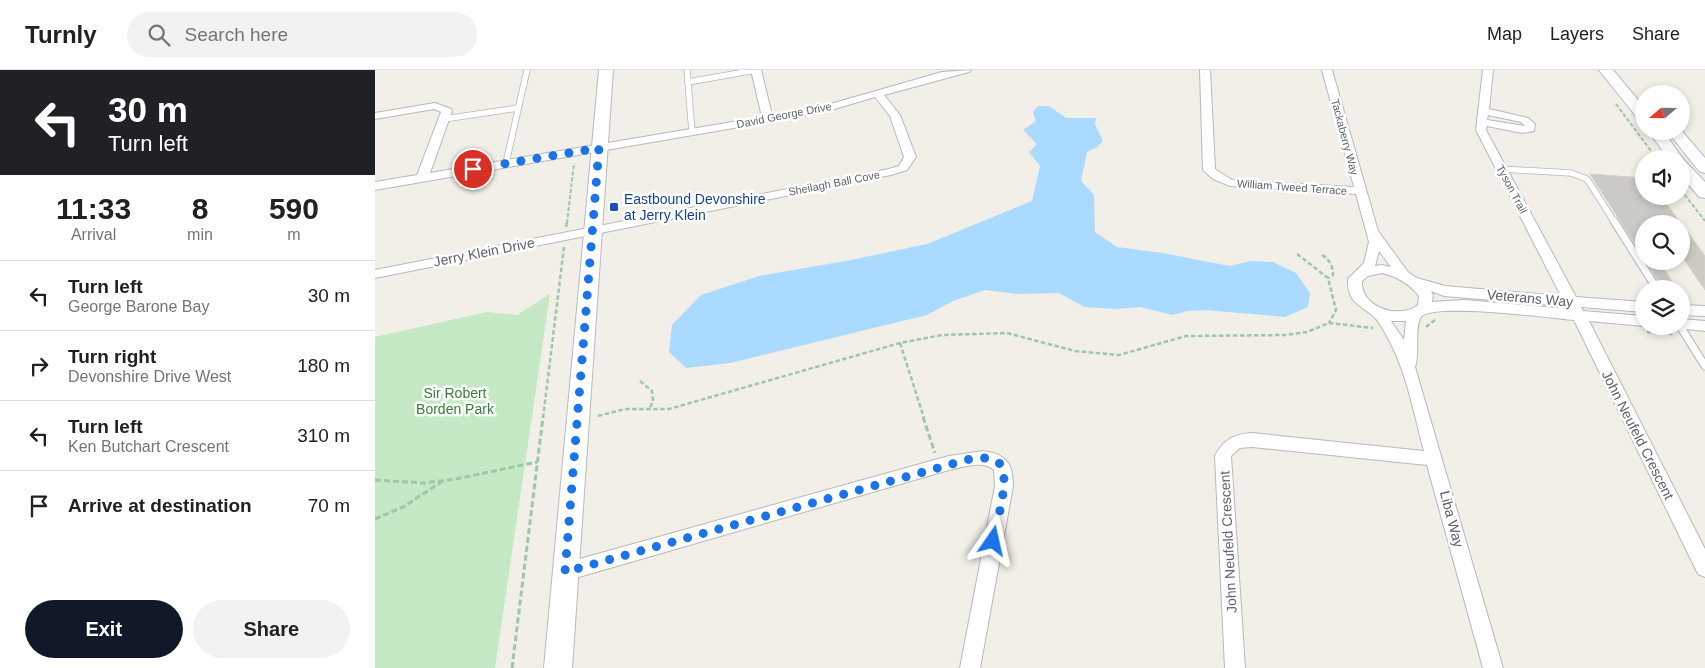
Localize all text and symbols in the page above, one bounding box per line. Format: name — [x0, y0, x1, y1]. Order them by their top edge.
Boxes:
search box — [127, 12, 477, 57]
text: Turnly — [25, 21, 97, 48]
icon: search — [145, 21, 173, 49]
text: Search here — [185, 24, 288, 45]
text: Map — [1487, 24, 1522, 44]
text: Layers — [1550, 24, 1604, 44]
text: Share — [1632, 24, 1680, 44]
north arrow — [1635, 85, 1690, 140]
map controls — [1635, 85, 1690, 335]
icon: left — [25, 90, 90, 155]
text: 30 m — [108, 90, 188, 129]
street label: Tackaberry Way — [1329, 98, 1361, 177]
street label: David George Drive — [735, 100, 833, 130]
text: Turn left — [108, 131, 188, 156]
pin — [452, 148, 494, 190]
button: sound — [1635, 150, 1690, 205]
icon: arrive — [459, 155, 487, 183]
street label: Tyson Trail — [1494, 163, 1530, 215]
street label: Sheilagh Ball Cove — [787, 168, 881, 198]
street label: William Tweed Terrace — [1237, 177, 1347, 197]
place label: Eastbound Devonshire at Jerry Klein — [624, 191, 766, 223]
text: 11:33 — [56, 192, 131, 225]
text: 8 — [192, 192, 208, 225]
text: 590 — [269, 192, 319, 225]
marker: Eastbound Devonshire at Jerry Klein — [608, 201, 620, 213]
button: search — [1635, 215, 1690, 270]
text: Arrival — [71, 226, 116, 243]
text: min — [187, 226, 213, 243]
text: m — [287, 226, 301, 243]
street label: Jerry Klein Drive — [432, 234, 536, 270]
text: Turn left — [68, 276, 143, 297]
button: layers — [1635, 280, 1690, 335]
icon: left — [25, 282, 53, 310]
text: 30 m — [308, 285, 350, 306]
street label: Veterans Way — [1486, 286, 1574, 310]
text: George Barone Bay — [68, 298, 209, 315]
text: Turn right — [68, 346, 156, 367]
icon: right — [25, 352, 53, 380]
text: 180 m — [297, 355, 350, 376]
text: Devonshire Drive West — [68, 368, 231, 385]
street label: John Neufeld Crescent — [1599, 368, 1678, 502]
park label: Sir Robert Borden Park — [416, 385, 495, 417]
text: Turn left — [68, 416, 143, 437]
icon: left — [25, 422, 53, 450]
text: 310 m — [297, 425, 350, 446]
text: Ken Butchart Crescent — [68, 438, 229, 455]
street label: John Neufeld Crescent — [1216, 470, 1240, 614]
street label: Liba Way — [1437, 489, 1467, 549]
icon: arrive — [25, 492, 53, 520]
text: Arrive at destination — [68, 495, 252, 516]
text: 70 m — [308, 495, 350, 516]
position arrow — [966, 514, 1018, 566]
button: Exit — [25, 600, 183, 658]
button: Share — [193, 600, 350, 658]

